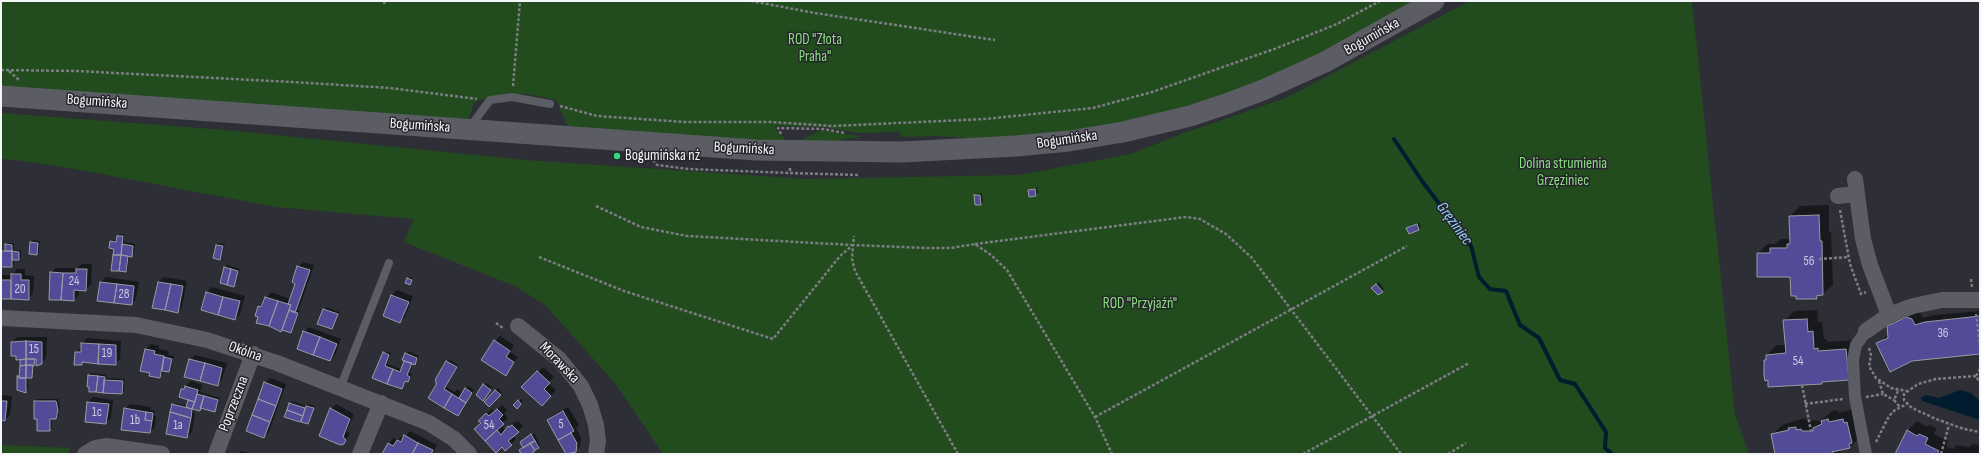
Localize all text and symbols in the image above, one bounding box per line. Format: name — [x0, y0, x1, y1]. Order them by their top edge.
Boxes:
street label: Bogumińska — [1341, 14, 1403, 60]
park label: ROD "Złota Praha" — [788, 31, 842, 66]
street label: Bogumińska — [66, 91, 128, 113]
street label: Bogumińska — [389, 115, 451, 137]
street label: Bogumińska — [1036, 127, 1098, 153]
street label: Bogumińska — [713, 138, 775, 160]
place label: Bogumińska nż — [625, 147, 700, 165]
marker: Bogumińska nż — [612, 151, 622, 161]
park label: Dolina strumienia Grzęziniec — [1519, 155, 1607, 190]
water label: Gręziniec — [1432, 199, 1476, 249]
house number: 56 — [1804, 254, 1814, 270]
house number: 24 — [69, 274, 79, 290]
house number: 20 — [14, 282, 26, 298]
house number: 28 — [118, 287, 130, 303]
park label: ROD "Przyjaźń" — [1103, 295, 1177, 313]
house number: 36 — [1937, 326, 1949, 342]
street label: Okólna — [226, 338, 264, 366]
street label: Morawska — [535, 339, 583, 387]
house number: 15 — [29, 342, 39, 358]
house number: 19 — [102, 346, 112, 362]
house number: 54 — [1793, 354, 1803, 370]
street label: Poprzeczna — [215, 374, 253, 434]
house number: 1c — [92, 405, 102, 421]
house number: 1b — [130, 413, 140, 429]
house number: 5 — [558, 417, 564, 433]
house number: 1a — [173, 418, 183, 434]
house number: 54 — [484, 418, 494, 434]

